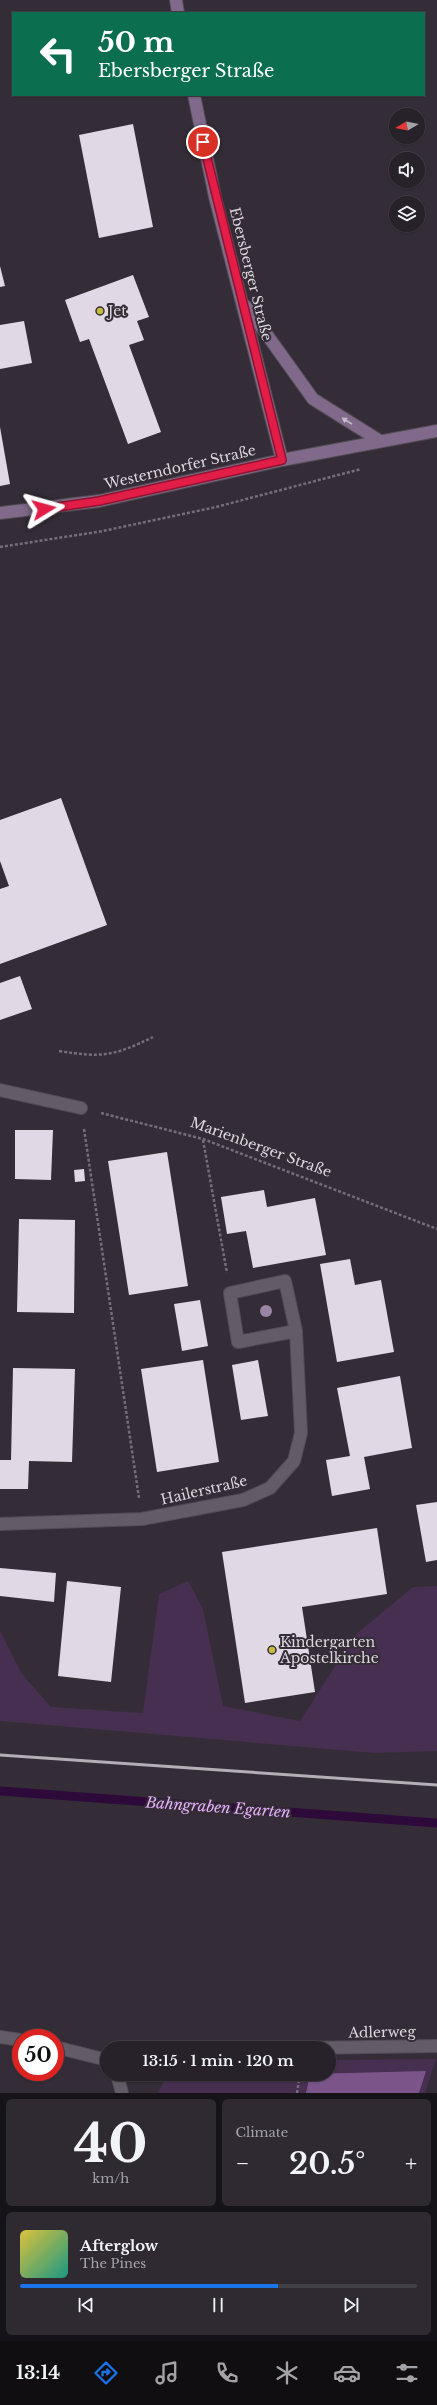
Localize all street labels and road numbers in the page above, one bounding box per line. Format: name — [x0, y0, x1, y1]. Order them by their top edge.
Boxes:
street label: Ebersberger Straße — [226, 205, 276, 343]
street label: Westerndorfer Straße — [102, 441, 258, 493]
street label: Marienberger Straße — [188, 1113, 334, 1181]
street label: Hailerstraße — [159, 1471, 249, 1509]
street label: Adlerweg — [347, 2022, 416, 2042]

